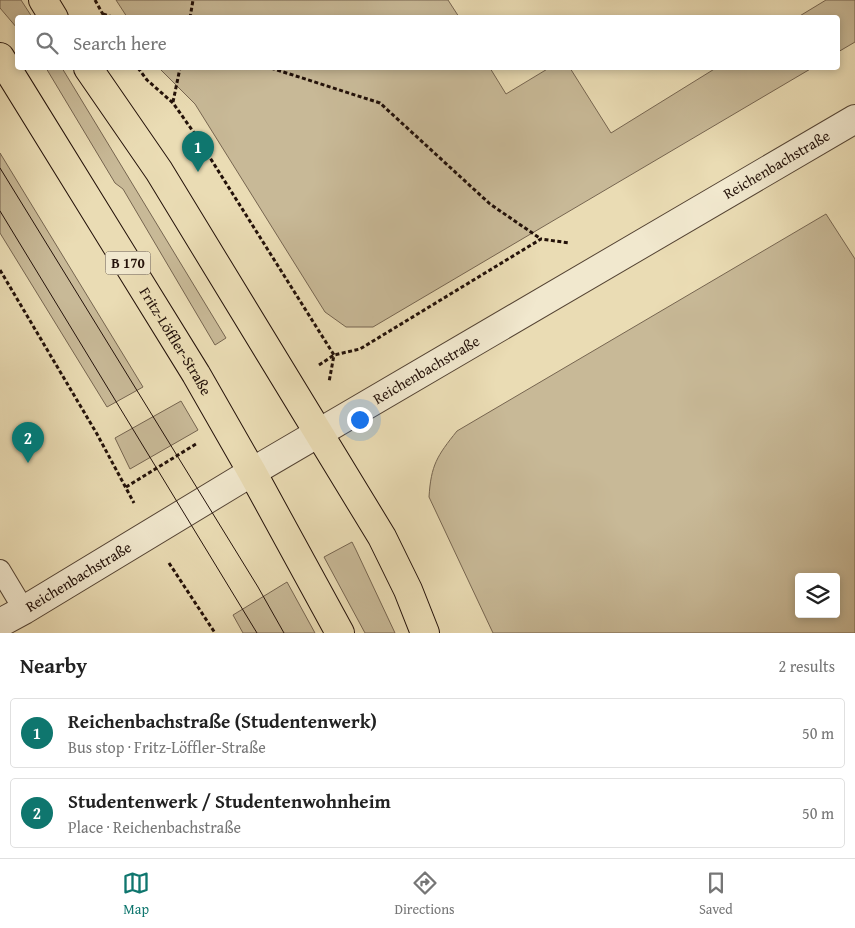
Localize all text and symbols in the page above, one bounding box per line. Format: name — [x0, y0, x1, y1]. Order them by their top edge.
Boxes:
search box — [15, 15, 840, 70]
icon: search — [33, 29, 61, 57]
text: Search here — [73, 29, 167, 57]
street label: Reichenbachstraße — [719, 125, 834, 204]
pin: 1 — [182, 131, 214, 172]
road number: B 170 — [106, 252, 150, 274]
street label: Fritz-Löffler-Straße — [135, 283, 217, 399]
street label: Reichenbachstraße — [369, 330, 483, 409]
your location — [347, 407, 373, 433]
pin: 2 — [12, 422, 44, 463]
street label: Reichenbachstraße — [21, 536, 135, 617]
map controls — [795, 573, 840, 618]
button: layers — [795, 573, 840, 618]
text: Nearby — [20, 650, 87, 681]
text: 2 results — [778, 654, 835, 678]
text: Reichenbachstraße (Studentenwerk) — [68, 707, 377, 735]
text: 1 — [33, 721, 41, 745]
text: 50 m — [802, 721, 834, 745]
text: Bus stop · Fritz-Löffler-Straße — [68, 735, 266, 759]
text: Studentenwerk / Studentenwohnheim — [68, 787, 391, 815]
text: 2 — [33, 801, 41, 825]
text: 50 m — [802, 801, 834, 825]
text: Place · Reichenbachstraße — [68, 815, 241, 839]
tab: Map — [122, 869, 150, 919]
tab: Directions — [394, 869, 455, 919]
tab: Saved — [699, 869, 733, 919]

